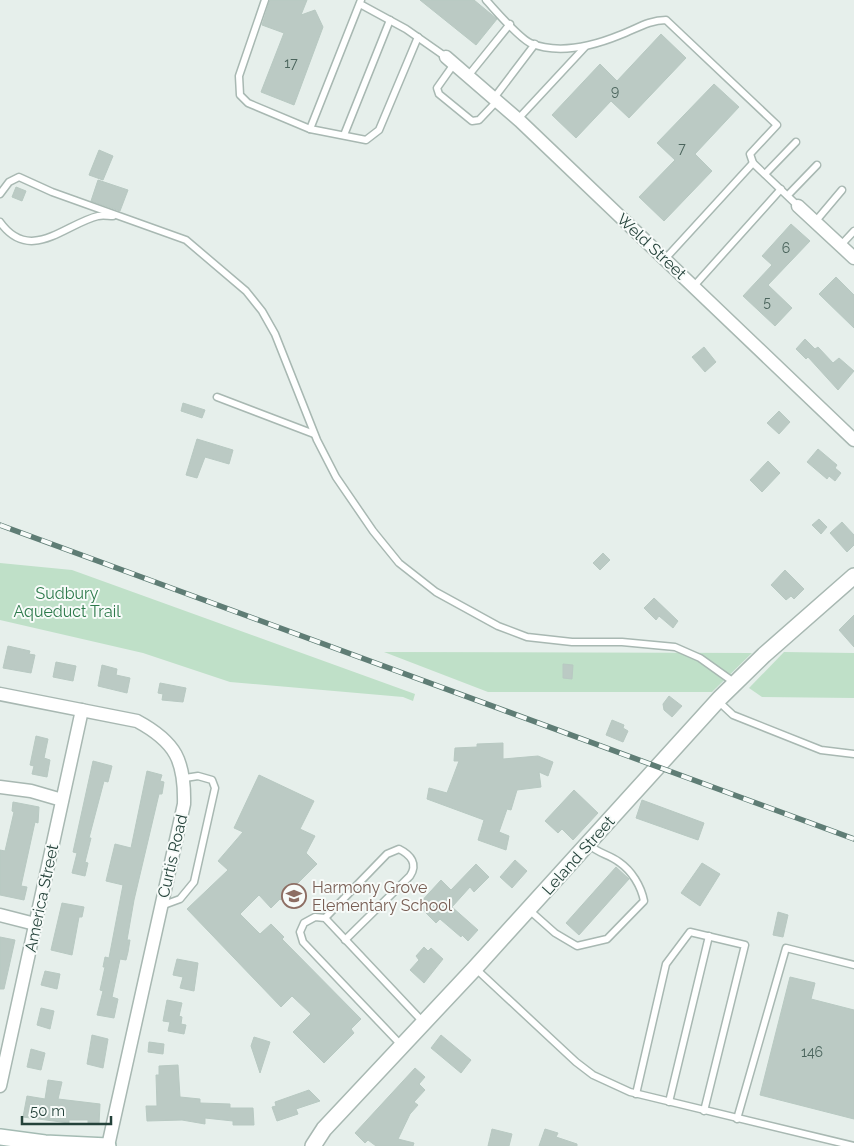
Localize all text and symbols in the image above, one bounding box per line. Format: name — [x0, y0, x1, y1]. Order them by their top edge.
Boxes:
house number: 17 — [284, 55, 298, 71]
house number: 9 — [611, 83, 619, 99]
house number: 7 — [678, 140, 686, 156]
street label: Weld Street — [613, 209, 691, 284]
house number: 6 — [782, 240, 790, 256]
house number: 5 — [763, 294, 771, 310]
park label: Sudbury Aqueduct Trail — [13, 584, 121, 621]
street label: Curtis Road — [154, 812, 191, 900]
street label: Leland Street — [538, 812, 619, 899]
street label: America Street — [21, 842, 62, 954]
place label: Harmony Grove Elementary School — [312, 878, 453, 915]
school or university icon: Harmony Grove Elementary School — [281, 883, 307, 909]
house number: 146 — [801, 1044, 823, 1060]
scale bar — [22, 1094, 111, 1126]
text: 50 m — [30, 1102, 65, 1120]

